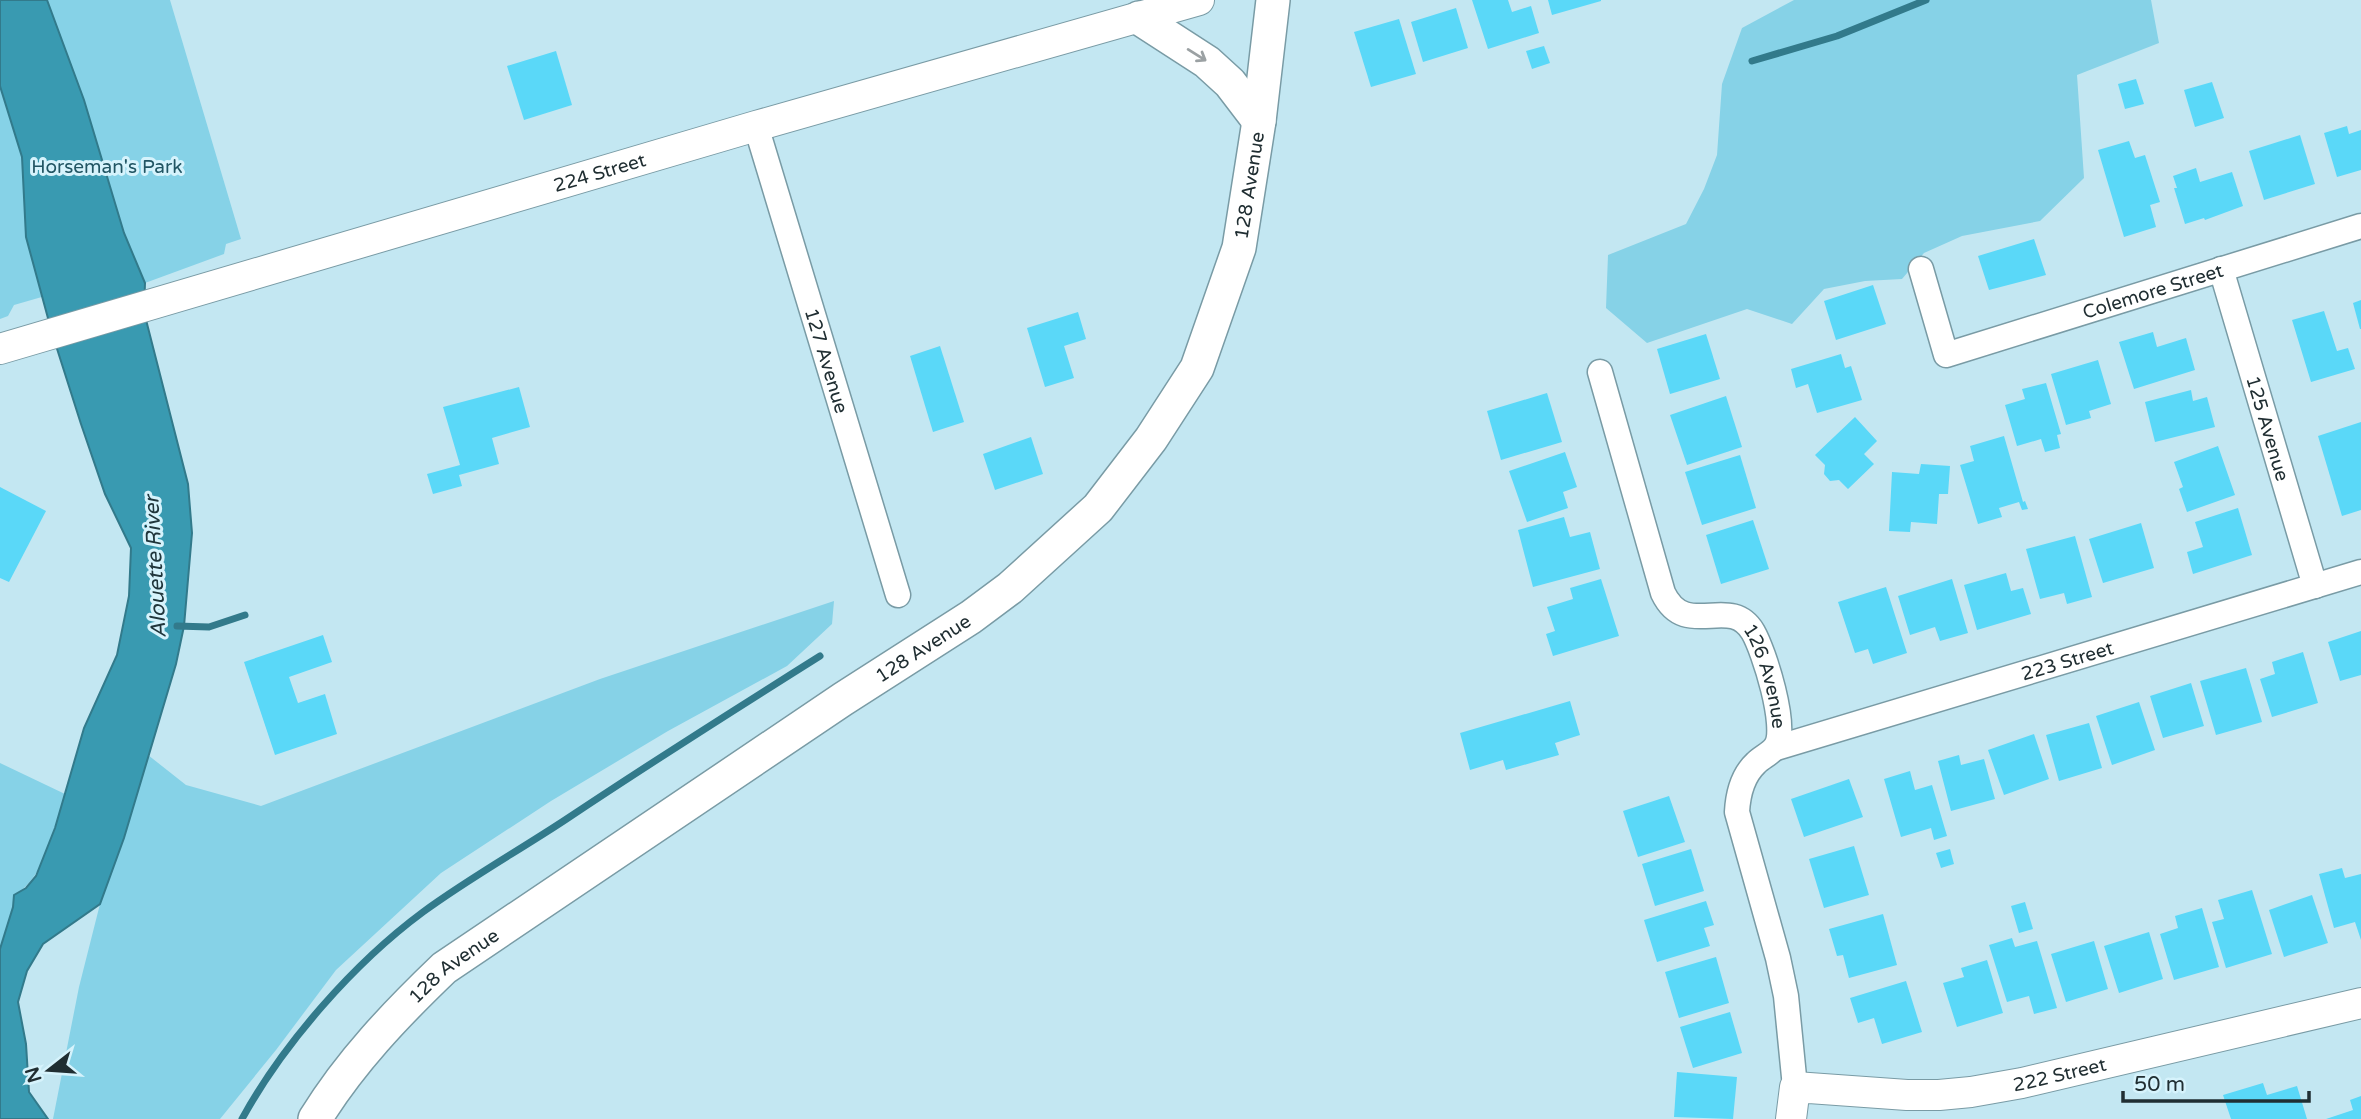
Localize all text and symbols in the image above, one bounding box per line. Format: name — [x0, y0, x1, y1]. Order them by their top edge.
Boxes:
one-way arrow — [1187, 48, 1206, 62]
street label: 128 Avenue — [1231, 130, 1269, 241]
street label: 224 Street — [551, 149, 648, 197]
park label: Horseman's Park — [31, 156, 183, 178]
street label: Colemore Street — [2080, 260, 2226, 324]
street label: 127 Avenue — [800, 306, 852, 416]
street label: 125 Avenue — [2241, 373, 2293, 484]
water label: Alouette River — [139, 492, 172, 639]
street label: 128 Avenue — [871, 610, 975, 687]
street label: 126 Avenue — [1738, 620, 1789, 729]
street label: 223 Street — [2019, 637, 2116, 686]
street label: 128 Avenue — [404, 924, 503, 1008]
north arrow — [14, 1035, 84, 1105]
street label: 222 Street — [2011, 1053, 2109, 1096]
scale bar — [2123, 1060, 2308, 1104]
text: N — [21, 1064, 46, 1085]
text: 50 m — [2134, 1072, 2185, 1097]

